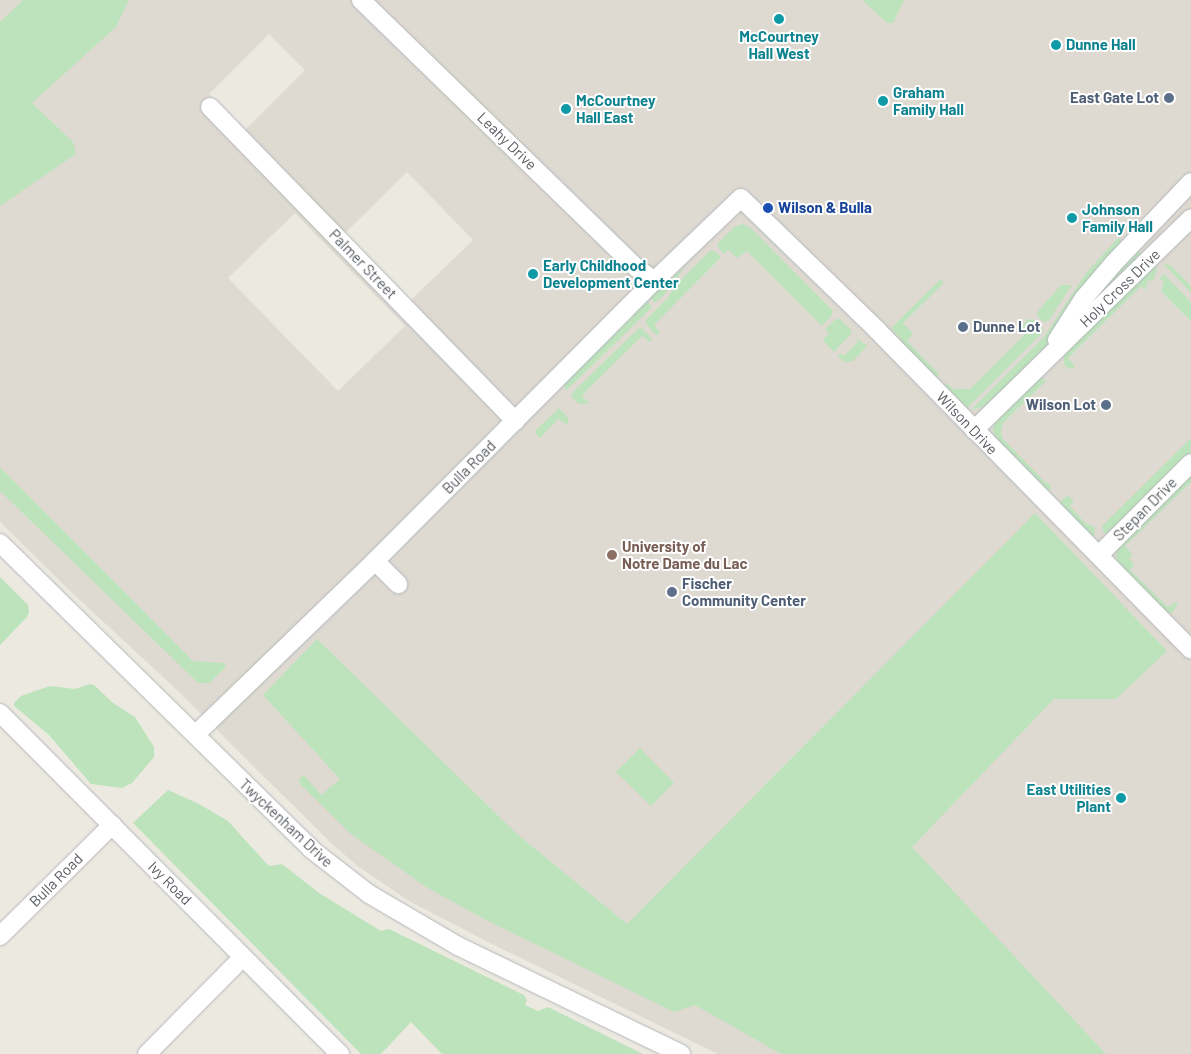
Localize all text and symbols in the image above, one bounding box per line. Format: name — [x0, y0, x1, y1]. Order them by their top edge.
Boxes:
marker: McCourtney Hall West — [773, 13, 785, 25]
place label: McCourtney Hall West — [739, 27, 819, 62]
place label: Dunne Hall — [1066, 36, 1136, 54]
marker: Dunne Hall — [1050, 39, 1062, 51]
place label: Graham Family Hall — [893, 83, 964, 118]
place label: East Gate Lot — [1070, 89, 1159, 107]
place label: McCourtney Hall East — [576, 91, 655, 126]
marker: East Gate Lot — [1163, 92, 1175, 104]
marker: Graham Family Hall — [877, 95, 889, 107]
marker: McCourtney Hall East — [560, 103, 572, 115]
street label: Leahy Drive — [474, 108, 540, 174]
place label: Wilson & Bulla — [778, 199, 872, 217]
place label: Johnson Family Hall — [1082, 200, 1153, 235]
marker: Wilson & Bulla — [762, 202, 774, 214]
marker: Johnson Family Hall — [1066, 212, 1078, 224]
street label: Palmer Street — [325, 226, 401, 302]
street label: Holy Cross Drive — [1076, 245, 1164, 331]
place label: Early Childhood Development Center — [543, 256, 679, 291]
marker: Early Childhood Development Center — [527, 268, 539, 280]
place label: Dunne Lot — [973, 318, 1040, 336]
marker: Dunne Lot — [957, 321, 969, 333]
street label: Wilson Drive — [933, 388, 1001, 458]
place label: Wilson Lot — [1026, 396, 1096, 414]
marker: Wilson Lot — [1100, 399, 1112, 411]
street label: Bulla Road — [439, 437, 499, 497]
street label: Stepan Drive — [1109, 473, 1181, 545]
place label: University of Notre Dame du Lac — [622, 537, 748, 572]
marker: University of Notre Dame du Lac — [606, 549, 618, 561]
place label: Fischer Community Center — [682, 574, 806, 609]
marker: Fischer Community Center — [666, 586, 678, 598]
street label: Twyckenham Drive — [236, 775, 336, 871]
place label: East Utilities Plant — [1027, 780, 1111, 815]
marker: East Utilities Plant — [1115, 792, 1127, 804]
street label: Bulla Road — [26, 850, 86, 910]
street label: Ivy Road — [145, 858, 195, 908]

